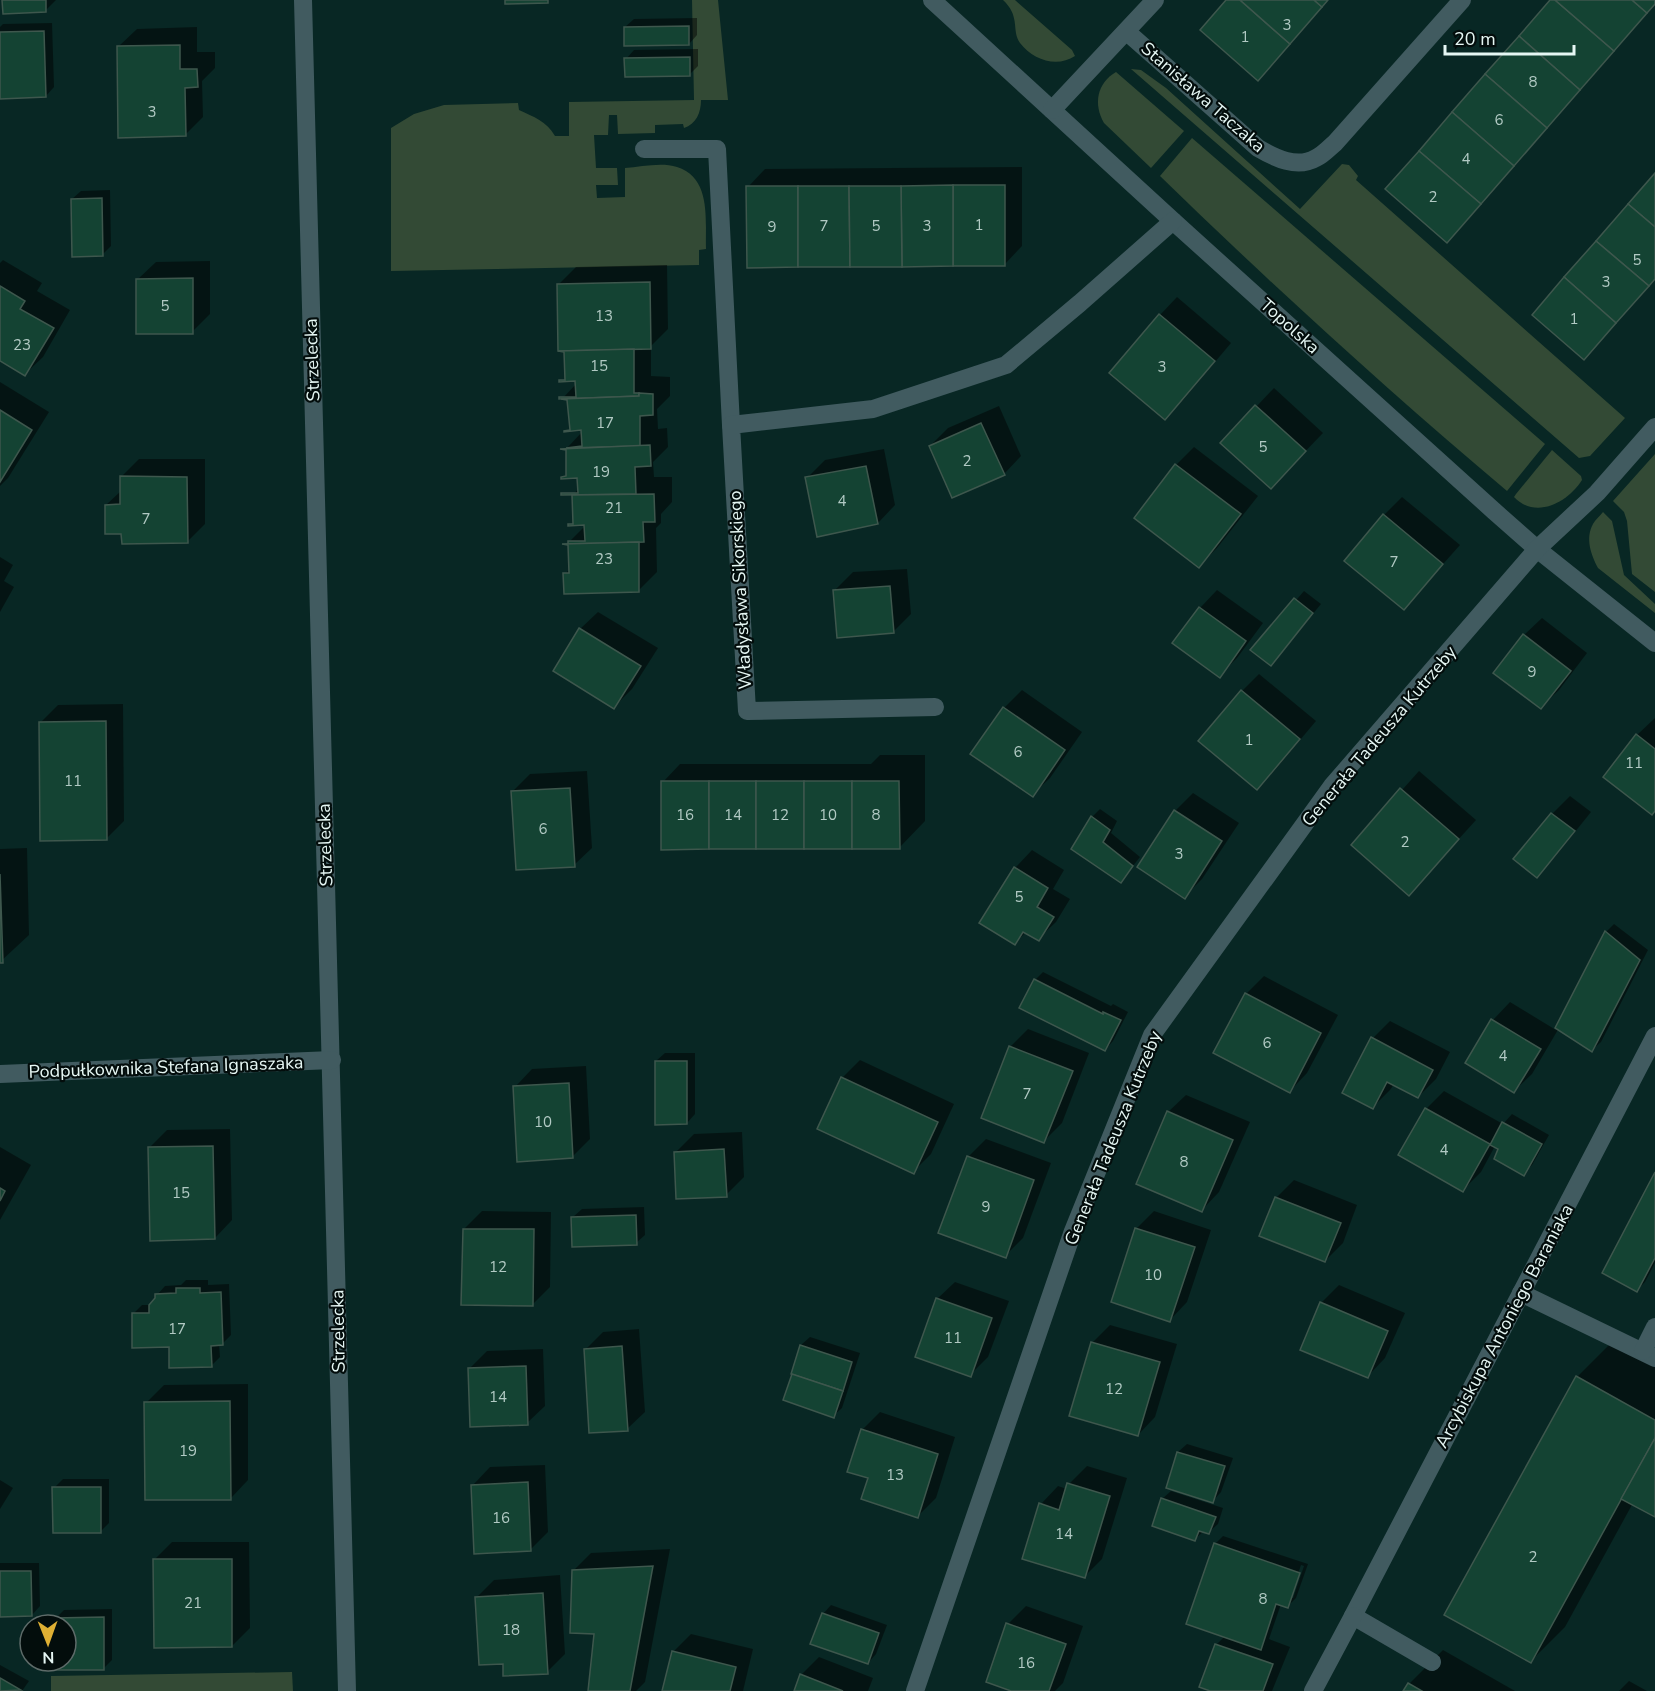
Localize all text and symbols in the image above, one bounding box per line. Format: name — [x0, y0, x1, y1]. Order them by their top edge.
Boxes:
house number: 3 — [1282, 15, 1292, 35]
scale bar — [1445, 18, 1574, 56]
house number: 1 — [1240, 27, 1250, 47]
text: 20 m — [1454, 27, 1496, 51]
street label: Stanisława Taczaka — [1136, 36, 1270, 158]
house number: 8 — [1528, 72, 1538, 92]
house number: 3 — [147, 102, 157, 122]
house number: 6 — [1494, 110, 1504, 130]
house number: 4 — [1461, 149, 1471, 169]
house number: 2 — [1428, 187, 1438, 207]
house number: 1 — [974, 215, 984, 235]
house number: 7 — [819, 216, 829, 236]
house number: 5 — [871, 216, 881, 236]
house number: 3 — [922, 216, 932, 236]
house number: 9 — [767, 217, 777, 237]
house number: 5 — [1632, 250, 1642, 270]
house number: 3 — [1601, 272, 1611, 292]
street label: Topolska — [1255, 293, 1325, 359]
house number: 5 — [160, 296, 170, 316]
house number: 13 — [595, 306, 613, 326]
house number: 1 — [1569, 309, 1579, 329]
street label: Strzelecka — [299, 318, 325, 402]
house number: 23 — [13, 335, 31, 355]
house number: 15 — [590, 356, 608, 376]
house number: 3 — [1157, 357, 1167, 377]
house number: 17 — [596, 413, 614, 433]
house number: 5 — [1258, 437, 1268, 457]
house number: 2 — [962, 451, 972, 471]
house number: 19 — [592, 462, 610, 482]
street label: Władysława Sikorskiego — [723, 490, 757, 690]
house number: 4 — [837, 491, 847, 511]
house number: 21 — [605, 498, 623, 518]
house number: 7 — [141, 509, 151, 529]
house number: 23 — [595, 549, 613, 569]
house number: 7 — [1389, 552, 1399, 572]
street label: Generała Tadeusza Kutrzeby — [1296, 640, 1462, 832]
house number: 9 — [1527, 662, 1537, 682]
house number: 1 — [1244, 730, 1254, 750]
house number: 6 — [1013, 742, 1023, 762]
house number: 11 — [1625, 753, 1643, 773]
house number: 11 — [64, 771, 82, 791]
street label: Strzelecka — [312, 803, 338, 887]
house number: 16 — [676, 805, 694, 825]
house number: 14 — [724, 805, 742, 825]
house number: 12 — [771, 805, 789, 825]
house number: 10 — [819, 805, 837, 825]
house number: 8 — [871, 805, 881, 825]
house number: 6 — [538, 819, 548, 839]
house number: 2 — [1400, 832, 1410, 852]
house number: 3 — [1174, 844, 1184, 864]
house number: 5 — [1014, 887, 1024, 907]
street label: Generała Tadeusza Kutrzeby — [1059, 1027, 1167, 1249]
house number: 6 — [1262, 1033, 1272, 1053]
house number: 4 — [1498, 1046, 1508, 1066]
street label: Podpułkownika Stefana Ignaszaka — [28, 1050, 304, 1084]
house number: 7 — [1022, 1084, 1032, 1104]
house number: 10 — [534, 1112, 552, 1132]
house number: 4 — [1439, 1140, 1449, 1160]
house number: 8 — [1179, 1152, 1189, 1172]
house number: 15 — [172, 1183, 190, 1203]
house number: 9 — [981, 1197, 991, 1217]
street label: Arcybiskupa Antoniego Baraniaka — [1429, 1200, 1579, 1452]
house number: 12 — [489, 1257, 507, 1277]
house number: 10 — [1144, 1265, 1162, 1285]
street label: Strzelecka — [325, 1289, 351, 1373]
house number: 17 — [168, 1319, 186, 1339]
house number: 11 — [944, 1328, 962, 1348]
house number: 12 — [1105, 1379, 1123, 1399]
house number: 14 — [489, 1387, 507, 1407]
house number: 19 — [179, 1441, 197, 1461]
house number: 13 — [886, 1465, 904, 1485]
house number: 16 — [492, 1508, 510, 1528]
house number: 14 — [1055, 1524, 1073, 1544]
house number: 2 — [1528, 1547, 1538, 1567]
house number: 8 — [1258, 1589, 1268, 1609]
house number: 21 — [184, 1593, 202, 1613]
north arrow — [18, 1613, 78, 1673]
house number: 18 — [502, 1620, 520, 1640]
text: N — [42, 1646, 54, 1668]
house number: 16 — [1017, 1653, 1035, 1673]

